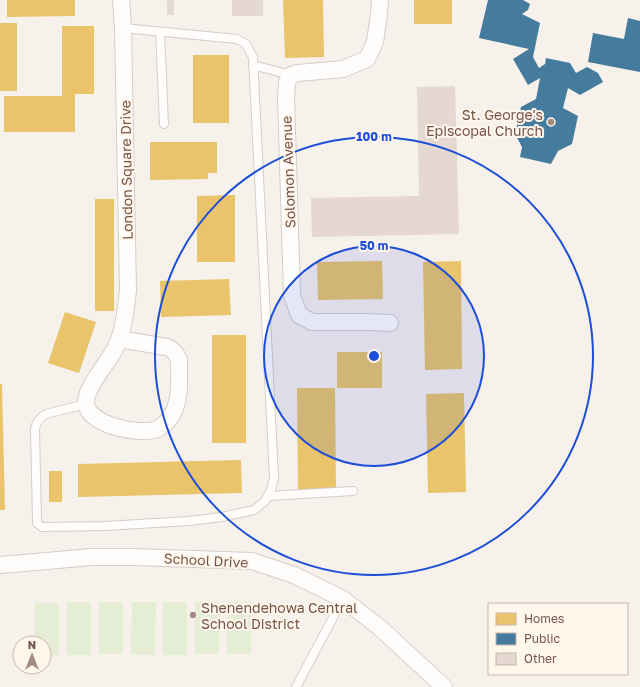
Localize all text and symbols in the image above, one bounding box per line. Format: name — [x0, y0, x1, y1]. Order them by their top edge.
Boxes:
street label: London Square Drive — [116, 100, 136, 240]
place label: St. George's Episcopal Church — [426, 106, 543, 139]
street label: Solomon Avenue — [278, 116, 298, 228]
marker: St. George's Episcopal Church — [546, 117, 556, 127]
text: 100 m — [356, 129, 392, 144]
text: 50 m — [360, 238, 388, 253]
centre of rings — [367, 349, 381, 363]
street label: School Drive — [163, 549, 249, 571]
place label: Shenendehowa Central School District — [201, 599, 358, 632]
legend — [488, 603, 628, 675]
marker: Shenendehowa Central School District — [188, 610, 198, 620]
text: Homes — [524, 611, 564, 626]
text: Public — [524, 631, 561, 646]
north arrow — [12, 635, 52, 675]
text: N — [28, 638, 36, 651]
text: Other — [524, 651, 557, 666]

